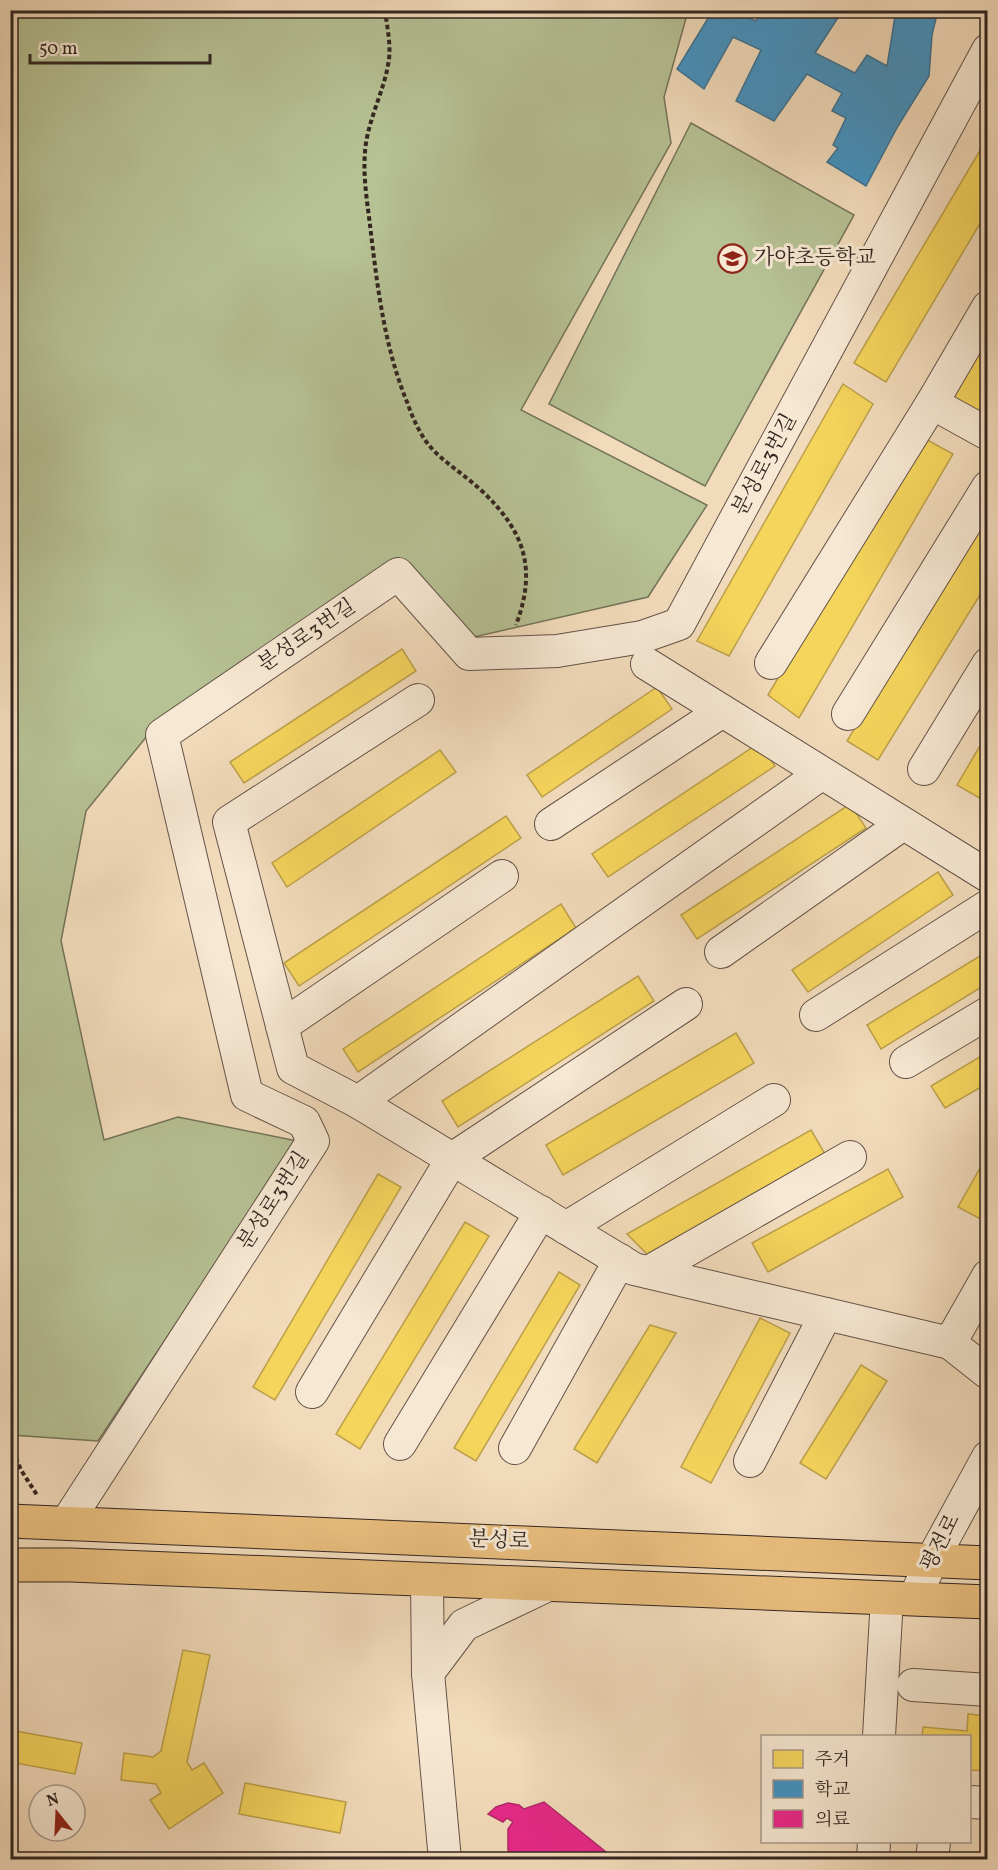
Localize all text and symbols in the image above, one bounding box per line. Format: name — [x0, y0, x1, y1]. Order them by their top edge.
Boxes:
scale bar — [30, 27, 210, 65]
text: 50 m — [39, 37, 78, 62]
school or university icon: 가야초등학교 — [717, 242, 749, 274]
place label: 가야초등학교 — [754, 244, 876, 273]
street label: 분성로3번길 — [726, 409, 804, 521]
street label: 분성로3번길 — [252, 593, 362, 679]
street label: 분성로3번길 — [231, 1146, 317, 1256]
street label: 평전로 — [914, 1509, 968, 1577]
street label: 분성로 — [468, 1525, 530, 1557]
legend — [761, 1735, 971, 1843]
text: 주거 — [815, 1748, 850, 1773]
text: 학교 — [815, 1778, 850, 1803]
north arrow — [27, 1783, 87, 1843]
text: N — [44, 1788, 62, 1813]
text: 의료 — [815, 1808, 850, 1833]

